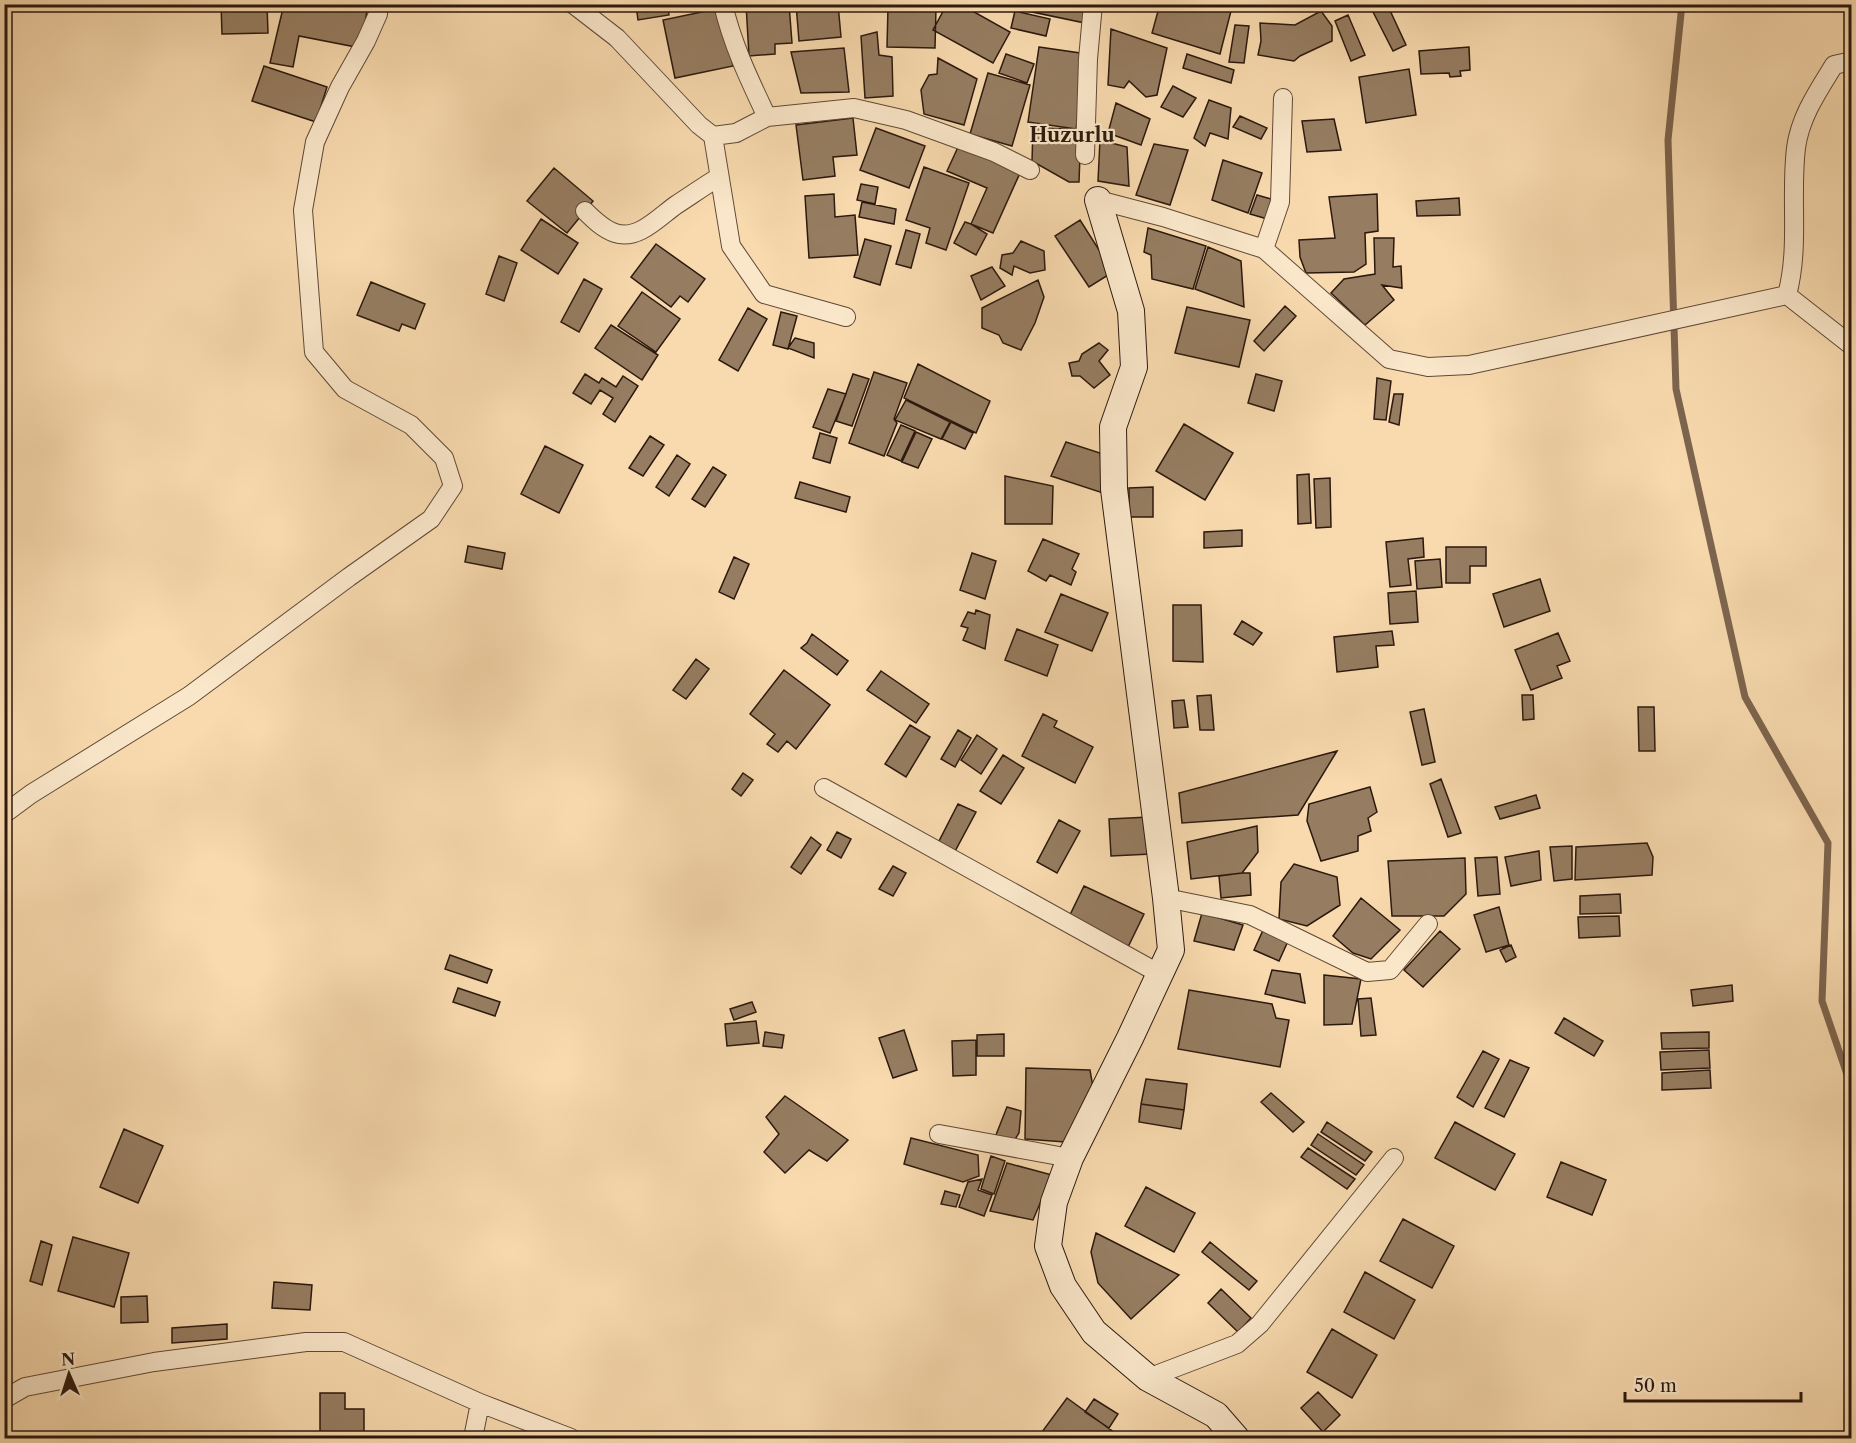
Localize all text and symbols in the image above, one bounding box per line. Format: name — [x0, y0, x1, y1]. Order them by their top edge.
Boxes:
district label: Huzurlu — [1029, 123, 1115, 147]
north arrow — [39, 1344, 99, 1404]
text: N — [61, 1349, 76, 1369]
scale bar — [1625, 1365, 1800, 1403]
text: 50 m — [1634, 1375, 1677, 1397]

